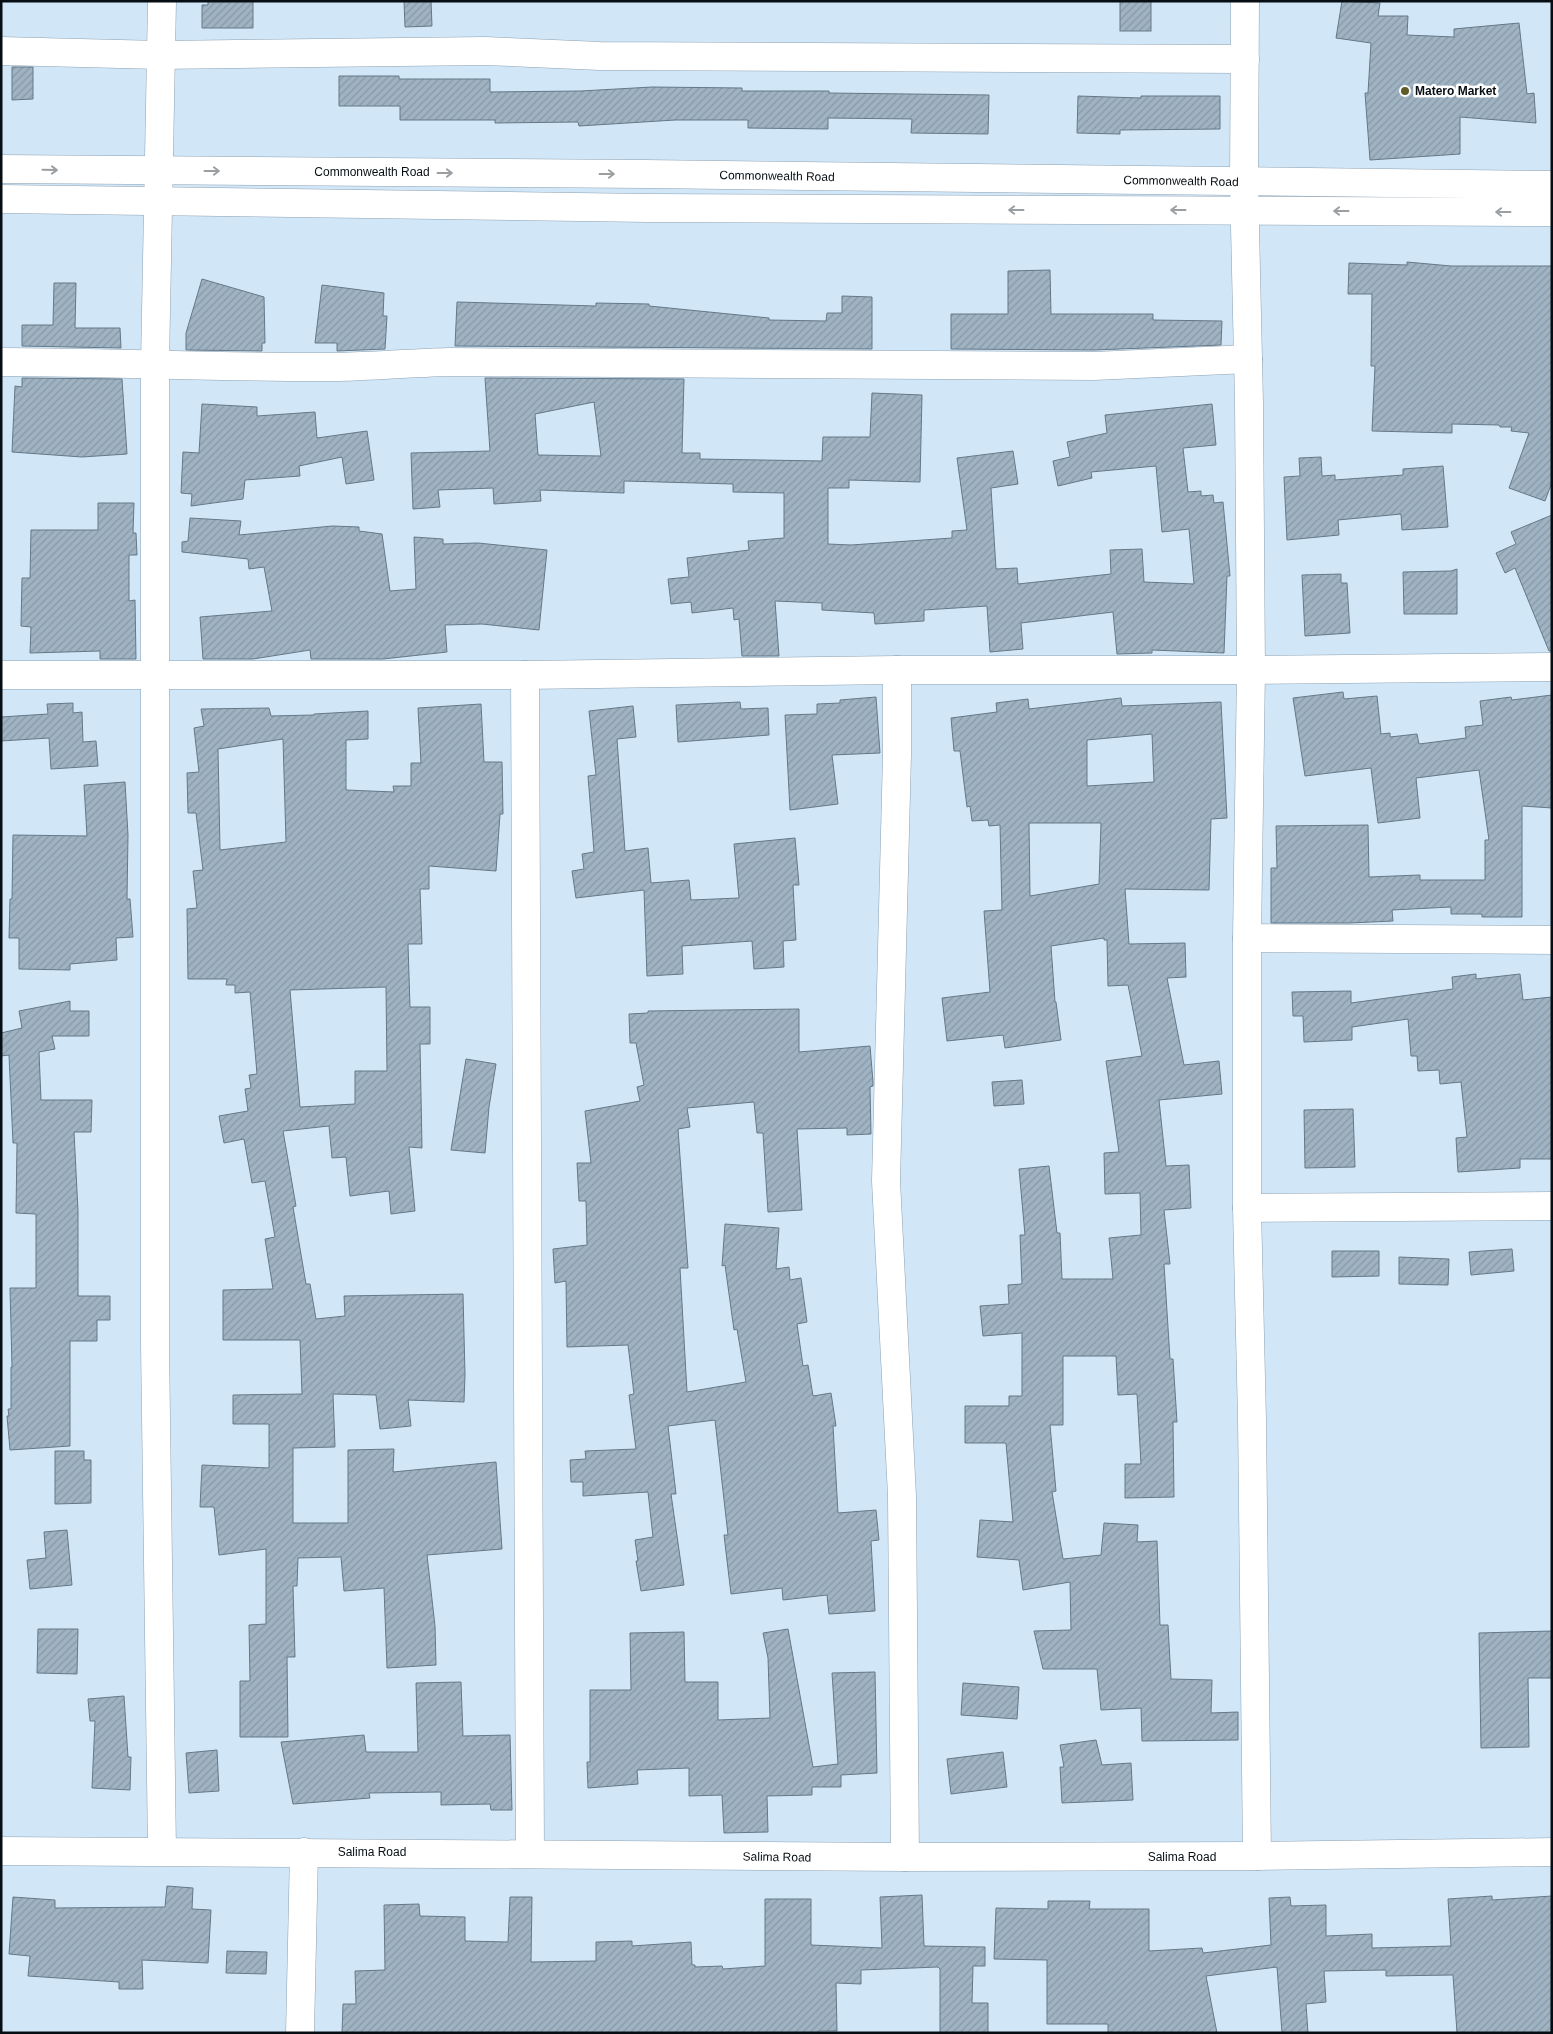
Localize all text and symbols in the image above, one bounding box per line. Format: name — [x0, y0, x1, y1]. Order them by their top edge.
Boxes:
place label: Matero Market — [1415, 84, 1496, 98]
marker: Matero Market — [1399, 85, 1411, 97]
one-way arrow — [42, 165, 58, 174]
street label: Commonwealth Road — [314, 165, 430, 179]
one-way arrow — [204, 166, 220, 176]
one-way arrow — [436, 168, 453, 178]
street label: Commonwealth Road — [719, 168, 835, 184]
one-way arrow — [599, 169, 615, 179]
street label: Commonwealth Road — [1123, 173, 1239, 189]
one-way arrow — [1008, 205, 1024, 214]
one-way arrow — [1170, 205, 1186, 215]
one-way arrow — [1333, 206, 1349, 216]
one-way arrow — [1495, 207, 1512, 217]
street label: Salima Road — [338, 1845, 406, 1859]
street label: Salima Road — [743, 1849, 811, 1865]
street label: Salima Road — [1148, 1850, 1216, 1864]

